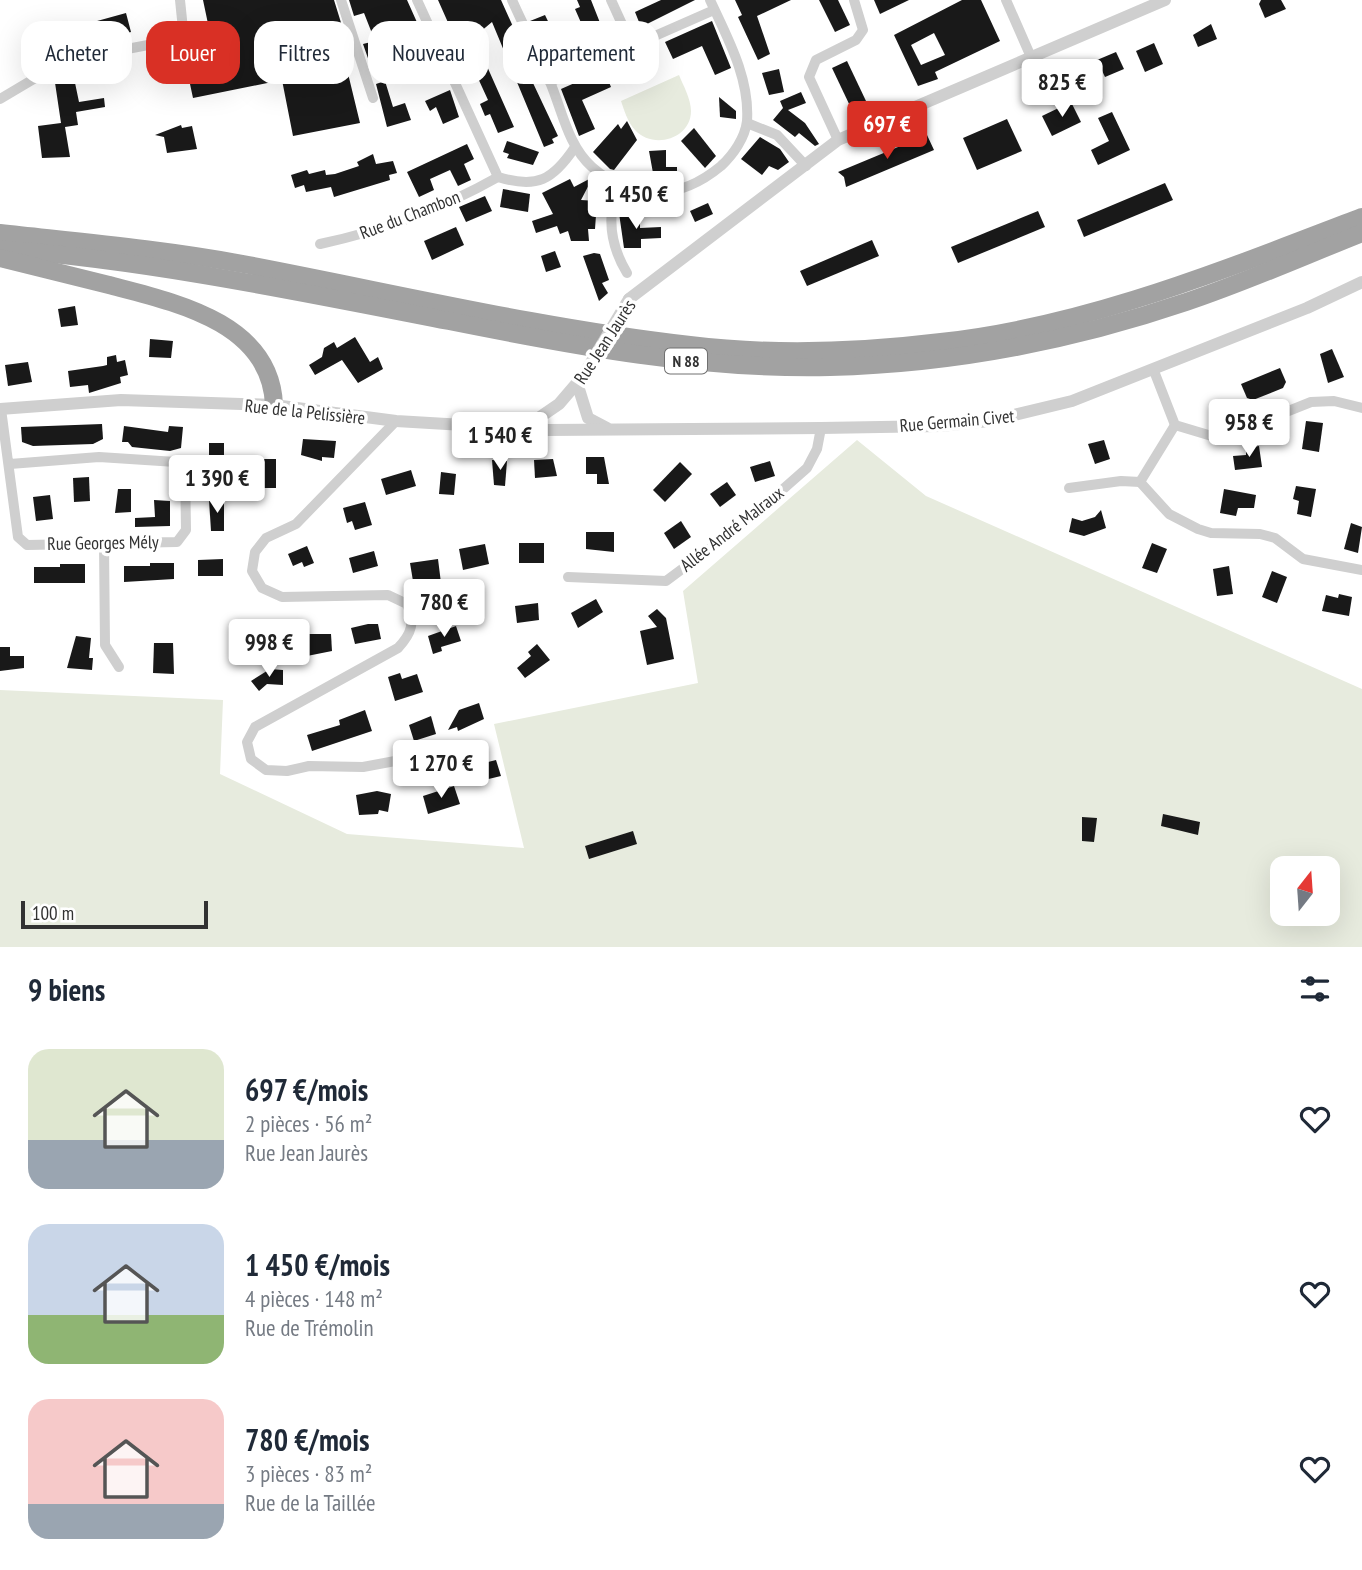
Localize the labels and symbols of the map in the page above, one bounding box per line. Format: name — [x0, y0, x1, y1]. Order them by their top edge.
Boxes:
pin: 825 € — [1013, 60, 1111, 119]
pin: 697 € — [838, 102, 936, 161]
pin: 1 450 € — [571, 172, 701, 231]
street label: Rue du Chambon — [356, 185, 463, 244]
street label: Rue Jean Jaurès — [569, 295, 640, 388]
road number: N 88 — [665, 348, 707, 374]
street label: Rue de la Pelissière — [244, 394, 366, 429]
pin: 958 € — [1200, 400, 1298, 459]
street label: Rue Germain Civet — [899, 404, 1015, 437]
pin: 1 540 € — [435, 412, 565, 472]
pin: 1 390 € — [152, 456, 282, 515]
street label: Allée André Malraux — [675, 481, 789, 576]
street label: Rue Georges Mély — [47, 530, 159, 555]
pin: 780 € — [395, 580, 493, 639]
pin: 998 € — [220, 620, 318, 679]
pin: 1 270 € — [376, 740, 506, 800]
north arrow — [1270, 856, 1340, 926]
scale bar — [21, 898, 208, 930]

